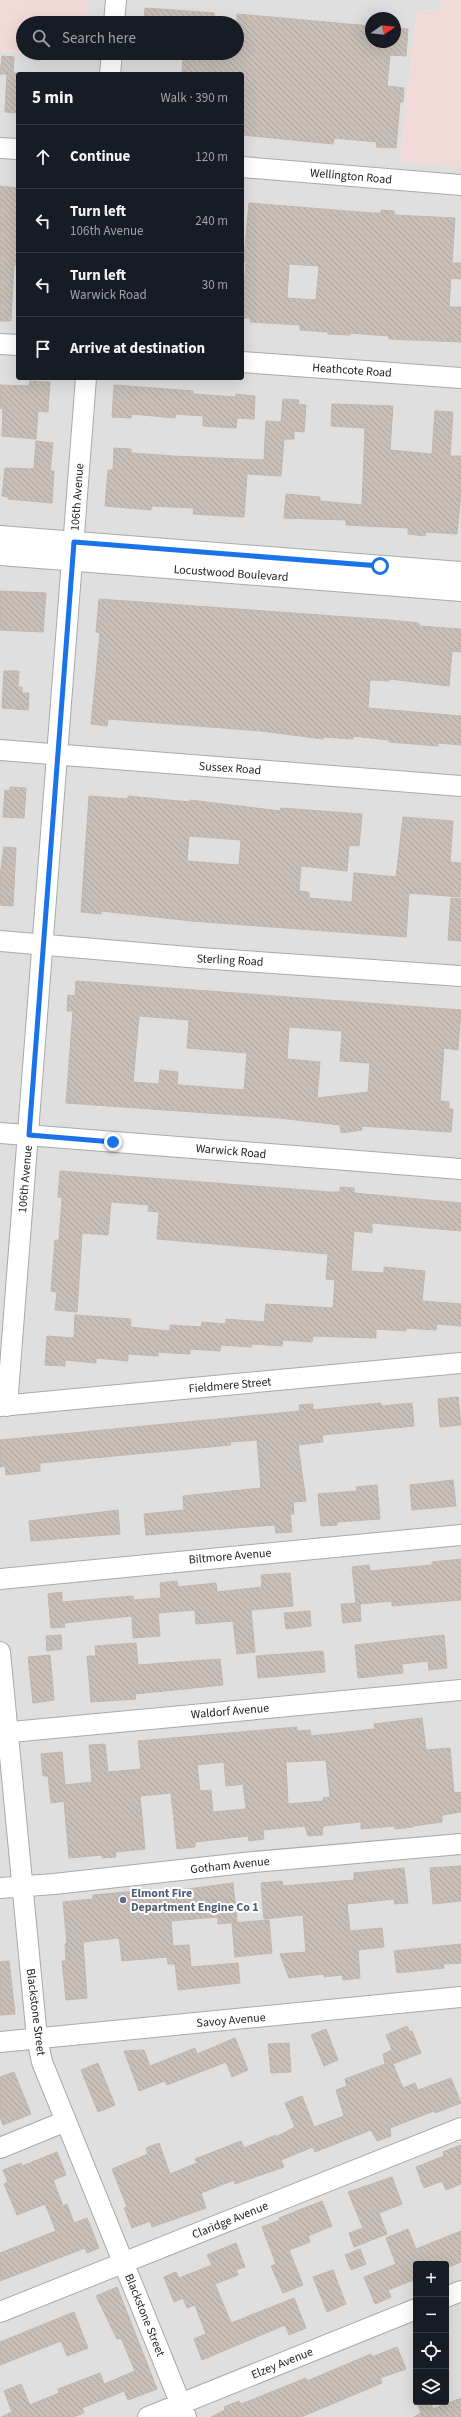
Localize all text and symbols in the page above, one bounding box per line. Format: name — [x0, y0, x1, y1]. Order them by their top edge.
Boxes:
north arrow — [365, 12, 401, 48]
search box — [16, 16, 244, 60]
icon: search — [30, 27, 52, 49]
text: Search here — [62, 28, 136, 49]
text: 5 min — [32, 86, 73, 110]
text: Walk · 390 m — [160, 89, 228, 107]
icon: ahead — [32, 146, 54, 168]
text: Continue — [70, 146, 130, 167]
text: 120 m — [195, 148, 228, 166]
street label: Wellington Road — [309, 164, 393, 189]
text: Turn left — [70, 201, 126, 222]
icon: left — [32, 210, 54, 232]
text: 240 m — [195, 212, 228, 230]
text: 106th Avenue — [70, 222, 144, 240]
text: Turn left — [70, 265, 126, 286]
icon: left — [32, 274, 54, 296]
text: 30 m — [202, 276, 228, 294]
text: Warwick Road — [70, 286, 147, 304]
icon: arrive — [32, 338, 54, 360]
text: Arrive at destination — [70, 338, 205, 359]
street label: Heathcote Road — [312, 359, 392, 382]
street label: 106th Avenue — [67, 463, 88, 531]
route start — [371, 557, 389, 575]
street label: Locustwood Boulevard — [173, 561, 289, 586]
street label: Sussex Road — [198, 758, 262, 779]
street label: Sterling Road — [196, 950, 264, 971]
route end — [104, 1133, 122, 1151]
street label: Warwick Road — [195, 1140, 267, 1163]
street label: 106th Avenue — [14, 1144, 37, 1214]
street label: Fieldmere Street — [188, 1373, 272, 1398]
street label: Biltmore Avenue — [188, 1544, 272, 1569]
street label: Waldorf Avenue — [190, 1700, 270, 1723]
street label: Gotham Avenue — [190, 1853, 271, 1878]
place label: Elmont Fire Department Engine Co 1 — [131, 1885, 259, 1916]
marker: Elmont Fire Department Engine Co 1 — [118, 1895, 128, 1905]
street label: Blackstone Street — [22, 1967, 49, 2057]
street label: Savoy Avenue — [196, 2009, 266, 2032]
street label: Claridge Avenue — [189, 2197, 271, 2244]
map controls — [413, 2261, 449, 2405]
button: + — [413, 2261, 449, 2297]
street label: Blackstone Street — [120, 2271, 169, 2359]
button: − — [413, 2297, 449, 2333]
button: locate — [413, 2333, 449, 2369]
street label: Elzey Avenue — [249, 2343, 316, 2384]
button: layers — [413, 2369, 449, 2405]

